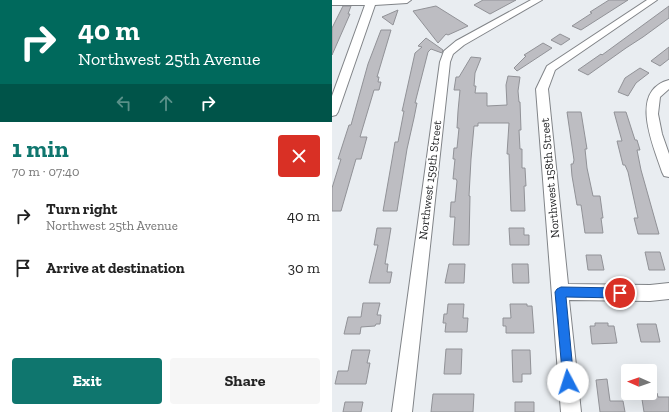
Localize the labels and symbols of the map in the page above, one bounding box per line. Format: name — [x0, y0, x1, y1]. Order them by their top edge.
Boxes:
street label: Northwest 158th Street — [538, 117, 562, 239]
street label: Northwest 159th Street — [416, 119, 444, 241]
pin — [603, 276, 637, 310]
position arrow — [547, 361, 589, 403]
north arrow — [621, 364, 657, 400]

